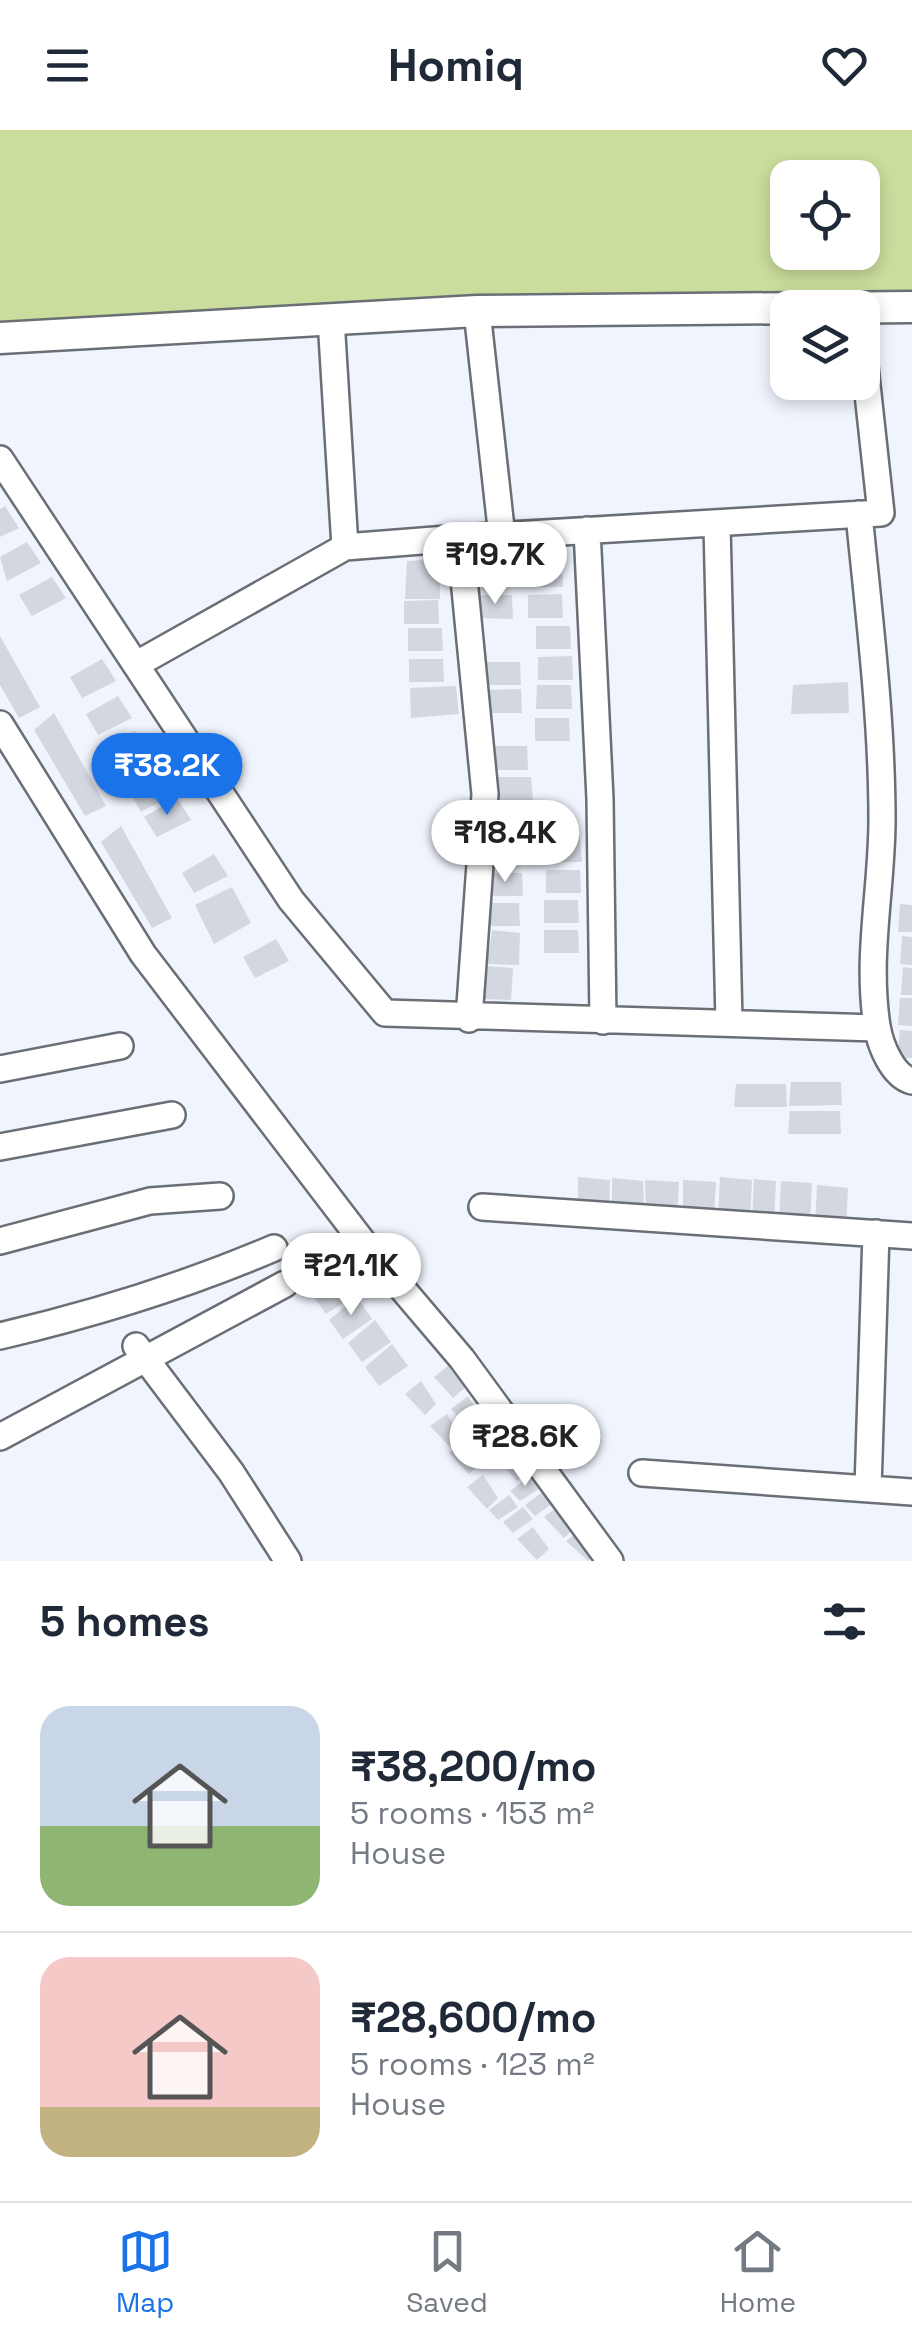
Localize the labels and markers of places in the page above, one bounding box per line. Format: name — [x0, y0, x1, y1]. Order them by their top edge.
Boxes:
pin: ₹19.7K — [414, 522, 576, 607]
pin: ₹38.2K — [86, 733, 248, 818]
pin: ₹18.4K — [424, 800, 586, 885]
pin: ₹21.1K — [270, 1233, 432, 1318]
pin: ₹28.6K — [444, 1404, 606, 1489]

